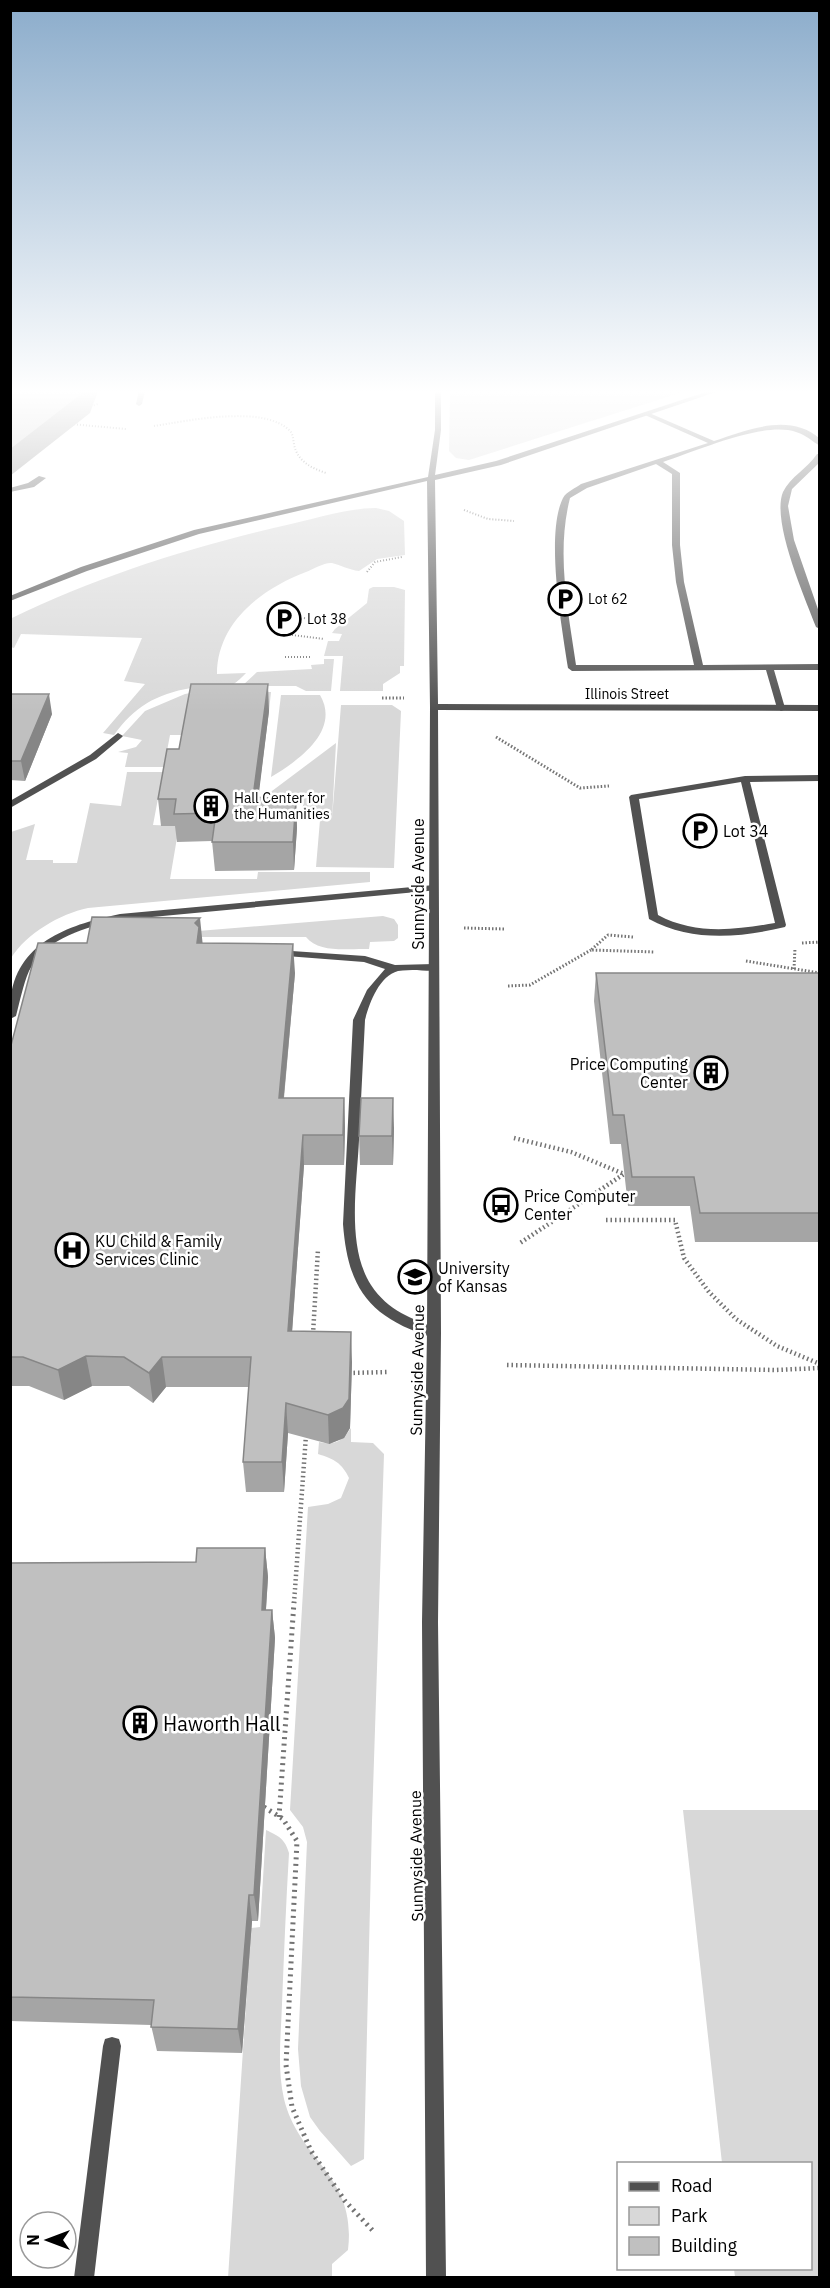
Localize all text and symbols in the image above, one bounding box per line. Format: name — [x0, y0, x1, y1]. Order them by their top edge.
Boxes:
parking icon: Lot 62 — [547, 581, 583, 617]
place label: Lot 62 — [588, 590, 628, 608]
parking icon: Lot 38 — [266, 601, 302, 637]
place label: Lot 38 — [307, 610, 347, 628]
street label: Illinois Street — [585, 685, 669, 703]
building icon: Hall Center for the Humanities — [193, 788, 229, 824]
place label: Hall Center for the Humanities — [234, 789, 330, 823]
parking icon: Lot 34 — [682, 813, 718, 849]
street label: Sunnyside Avenue — [408, 818, 428, 950]
place label: Lot 34 — [723, 821, 768, 841]
place label: Price Computing Center — [570, 1054, 689, 1092]
building icon: Price Computing Center — [693, 1055, 729, 1091]
place label: Price Computer Center — [524, 1186, 635, 1224]
bus stop icon: Price Computer Center — [483, 1187, 519, 1223]
place label: KU Child & Family Services Clinic — [95, 1231, 222, 1269]
hospital icon: KU Child & Family Services Clinic — [54, 1232, 90, 1268]
place label: University of Kansas — [438, 1258, 510, 1296]
school or university icon: University of Kansas — [397, 1259, 433, 1295]
street label: Sunnyside Avenue — [406, 1304, 428, 1436]
building icon: Haworth Hall — [122, 1705, 158, 1741]
place label: Haworth Hall — [163, 1710, 280, 1737]
street label: Sunnyside Avenue — [405, 1790, 427, 1922]
legend — [617, 2162, 812, 2270]
text: Road — [671, 2174, 712, 2197]
text: Park — [671, 2204, 708, 2227]
north arrow — [18, 2210, 78, 2270]
text: N — [23, 2234, 43, 2246]
text: Building — [671, 2234, 738, 2257]

